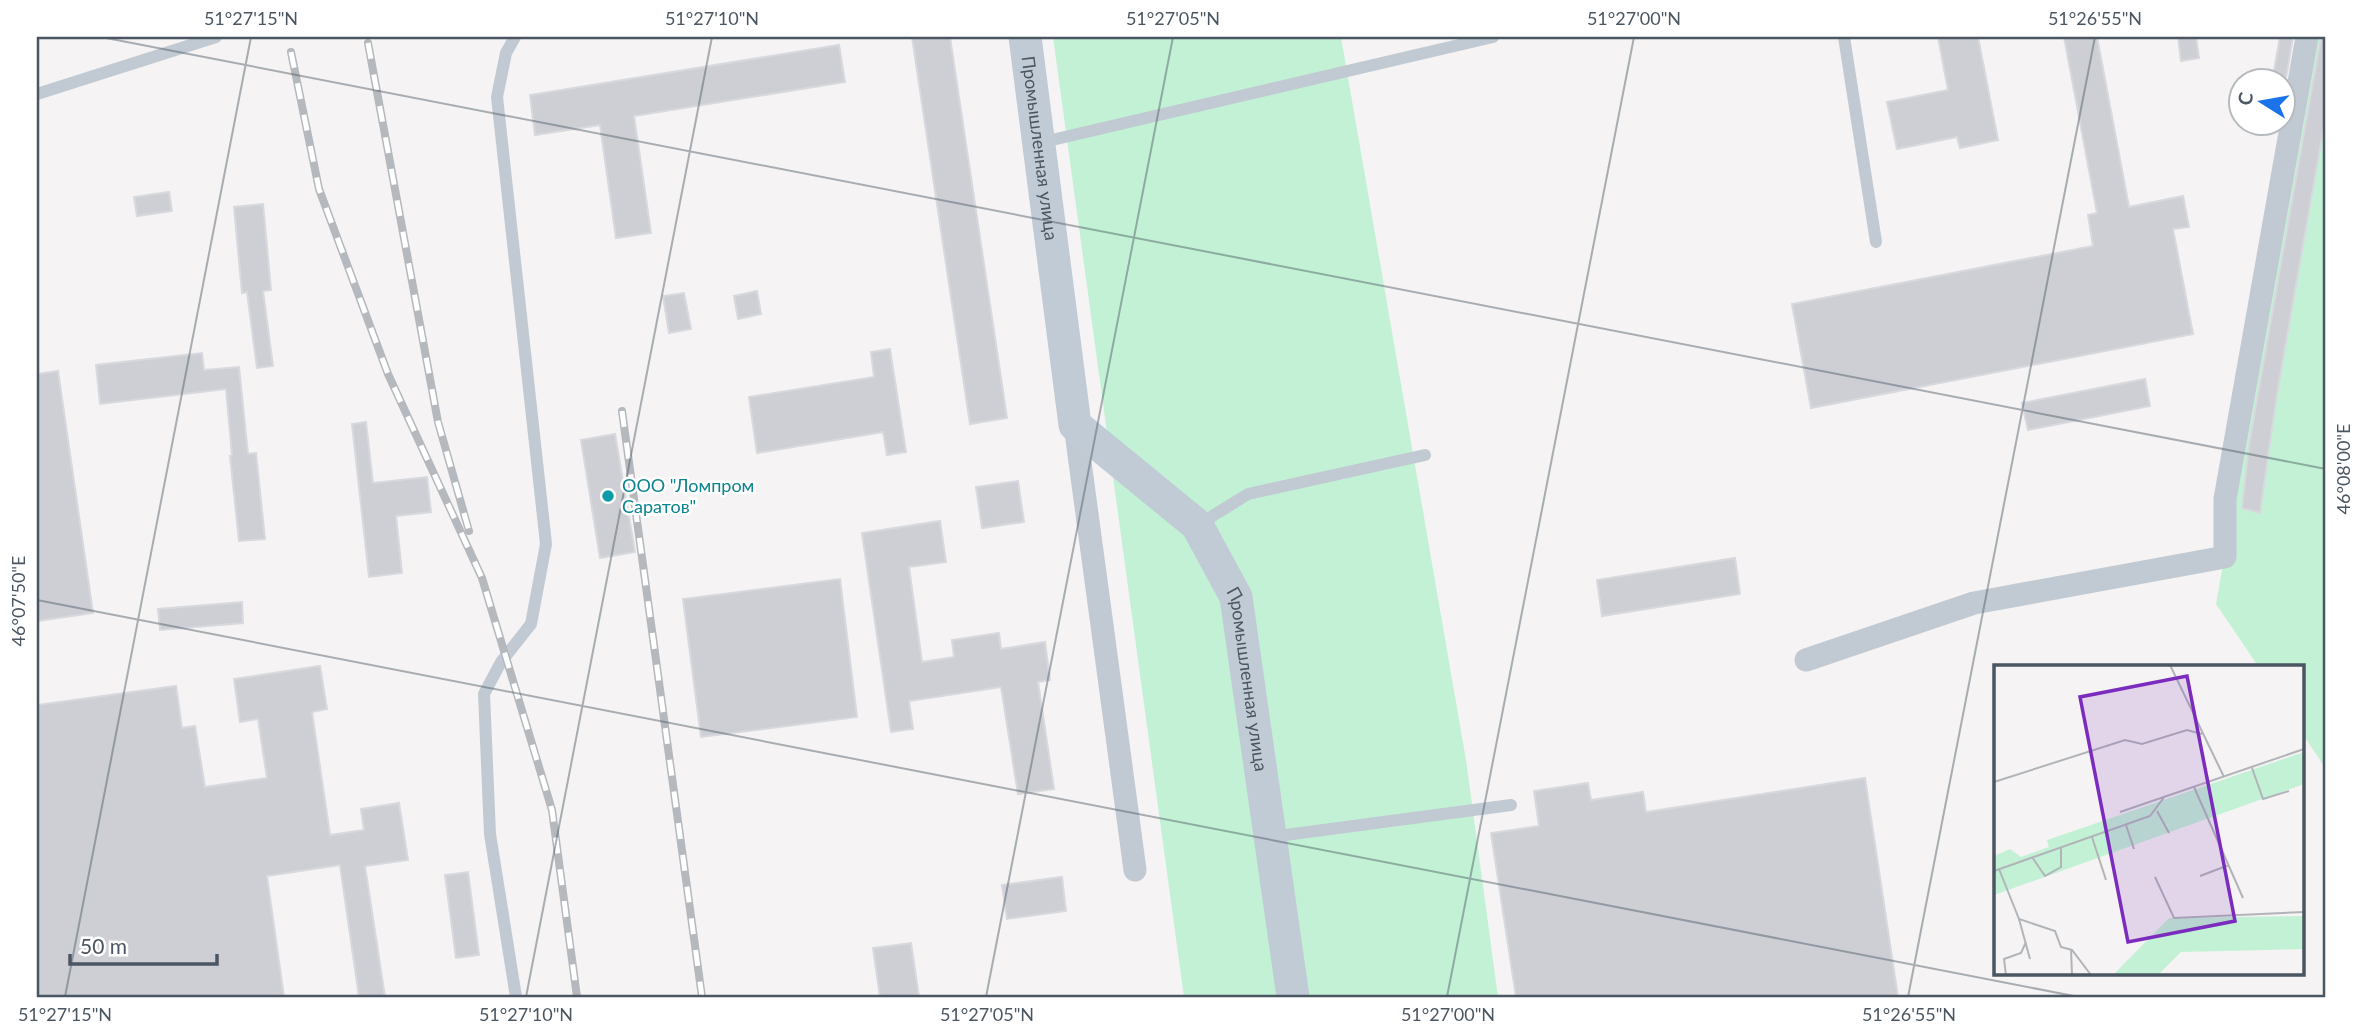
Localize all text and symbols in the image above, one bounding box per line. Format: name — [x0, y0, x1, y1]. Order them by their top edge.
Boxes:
text: 51°27'15"N — [204, 7, 298, 29]
text: 51°27'10"N — [665, 7, 759, 29]
text: 51°27'05"N — [1126, 7, 1220, 29]
text: 51°27'00"N — [1587, 7, 1681, 29]
text: 51°26'55"N — [2048, 7, 2142, 29]
street label: Промышленная улица — [1018, 54, 1063, 242]
north arrow — [2226, 66, 2296, 136]
text: С — [2232, 90, 2257, 107]
text: 46°08'00"E — [2332, 424, 2354, 514]
place label: ООО "Ломпром Саратов" — [622, 474, 754, 517]
marker: ООО "Ломпром Саратов" — [600, 488, 616, 504]
text: 46°07'50"E — [7, 556, 29, 646]
street label: Промышленная улица — [1223, 583, 1273, 773]
inset map — [1994, 665, 2304, 974]
scale bar — [70, 922, 217, 966]
text: 50 m — [80, 933, 127, 958]
text: 51°27'15"N — [18, 1003, 112, 1025]
text: 51°27'10"N — [479, 1003, 573, 1025]
text: 51°27'05"N — [940, 1003, 1034, 1025]
text: 51°27'00"N — [1401, 1003, 1495, 1025]
text: 51°26'55"N — [1862, 1003, 1956, 1025]

